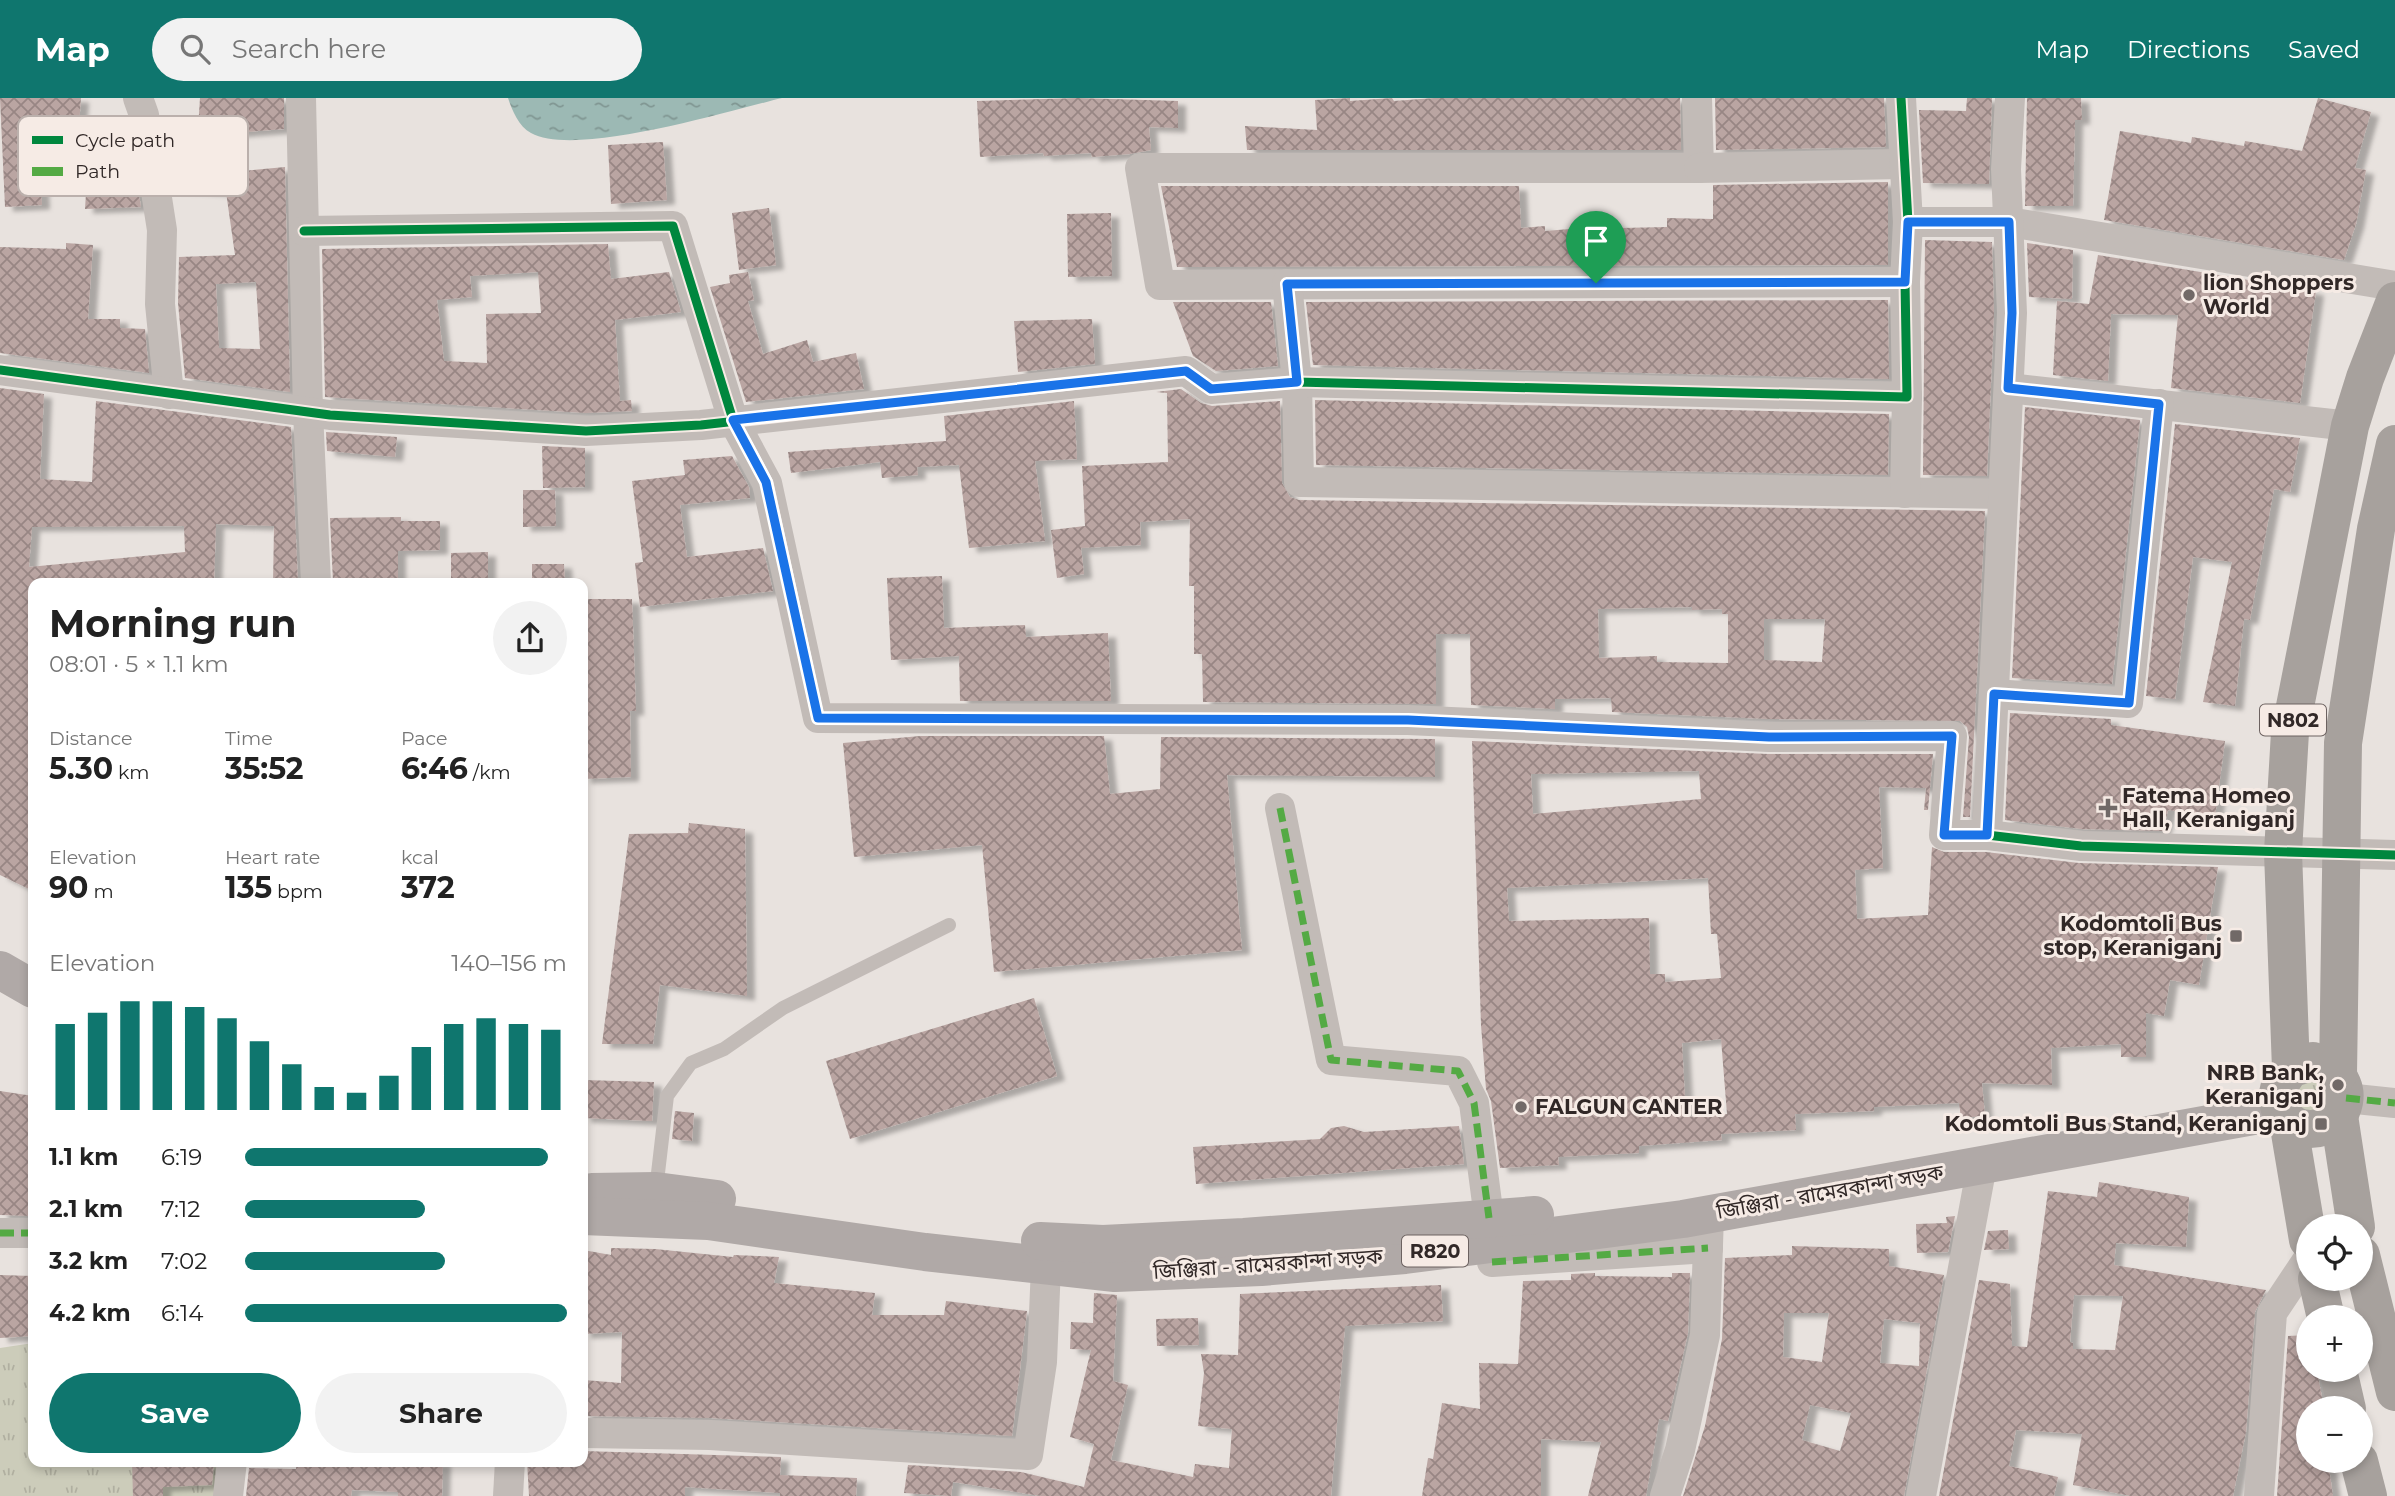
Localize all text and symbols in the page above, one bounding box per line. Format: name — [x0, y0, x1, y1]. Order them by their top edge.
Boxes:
search box — [152, 18, 642, 81]
text: Map — [35, 29, 110, 69]
icon: search — [176, 30, 214, 68]
text: Search here — [232, 33, 386, 65]
text: Map — [2036, 35, 2089, 64]
text: Directions — [2127, 35, 2250, 64]
text: Saved — [2288, 35, 2360, 64]
legend — [18, 116, 248, 196]
text: Cycle path — [75, 129, 175, 152]
text: Path — [75, 160, 120, 183]
pin — [1566, 211, 1626, 283]
icon: arrive — [1577, 222, 1615, 260]
place label: lion Shoppers World — [2203, 270, 2354, 319]
marker: lion Shoppers World — [2181, 287, 2197, 303]
text: Morning run — [49, 600, 297, 647]
button: share — [493, 601, 567, 675]
text: 08:01 · 5 × 1.1 km — [49, 650, 229, 678]
road number: N802 — [2260, 705, 2326, 736]
text: Distance — [49, 727, 132, 750]
text: Time — [225, 727, 273, 750]
text: Pace — [401, 727, 448, 750]
text: 5.30 — [49, 750, 113, 787]
text: 35:52 — [225, 750, 304, 787]
text: 6:46 — [401, 750, 468, 787]
text: km — [113, 761, 150, 784]
text: /km — [468, 761, 511, 784]
place label: Fatema Homeo Hall, Keraniganj — [2122, 783, 2295, 832]
marker: Fatema Homeo Hall, Keraniganj — [2100, 800, 2116, 816]
text: Elevation — [49, 846, 137, 869]
text: Heart rate — [225, 846, 320, 869]
text: kcal — [401, 846, 439, 869]
text: 90 — [49, 869, 88, 906]
text: 135 — [225, 869, 272, 906]
text: 372 — [401, 869, 455, 906]
text: m — [88, 880, 114, 903]
text: bpm — [272, 880, 323, 903]
place label: Kodomtoli Bus stop, Keraniganj — [2044, 911, 2222, 960]
marker: Kodomtoli Bus stop, Keraniganj — [2228, 928, 2244, 944]
text: Elevation — [49, 949, 155, 977]
text: 140–156 m — [451, 949, 567, 977]
place label: NRB Bank, Keraniganj — [2205, 1060, 2324, 1109]
marker: NRB Bank, Keraniganj — [2330, 1077, 2346, 1093]
place label: FALGUN CANTER — [1535, 1094, 1722, 1119]
marker: FALGUN CANTER — [1513, 1099, 1529, 1115]
place label: Kodomtoli Bus Stand, Keraniganj — [1944, 1111, 2307, 1136]
marker: Kodomtoli Bus Stand, Keraniganj — [2313, 1116, 2329, 1132]
text: 1.1 km — [49, 1143, 118, 1171]
text: 6:19 — [161, 1143, 202, 1171]
street label: জিঞ্জিরা - রামেরকান্দা সড়ক — [1714, 1159, 1946, 1224]
text: 2.1 km — [49, 1195, 123, 1223]
text: 7:12 — [161, 1195, 200, 1223]
map controls — [2296, 1214, 2373, 1473]
button: locate — [2296, 1214, 2373, 1291]
road number: R820 — [1402, 1236, 1468, 1266]
street label: জিঞ্জিরা - রামেরকান্দা সড়ক — [1151, 1243, 1385, 1284]
text: 3.2 km — [49, 1247, 128, 1275]
text: 7:02 — [161, 1247, 207, 1275]
text: 4.2 km — [49, 1299, 131, 1327]
text: 6:14 — [161, 1299, 203, 1327]
button: + — [2296, 1305, 2373, 1382]
button: Save — [49, 1373, 301, 1453]
button: Share — [315, 1373, 567, 1453]
button: − — [2296, 1396, 2373, 1473]

